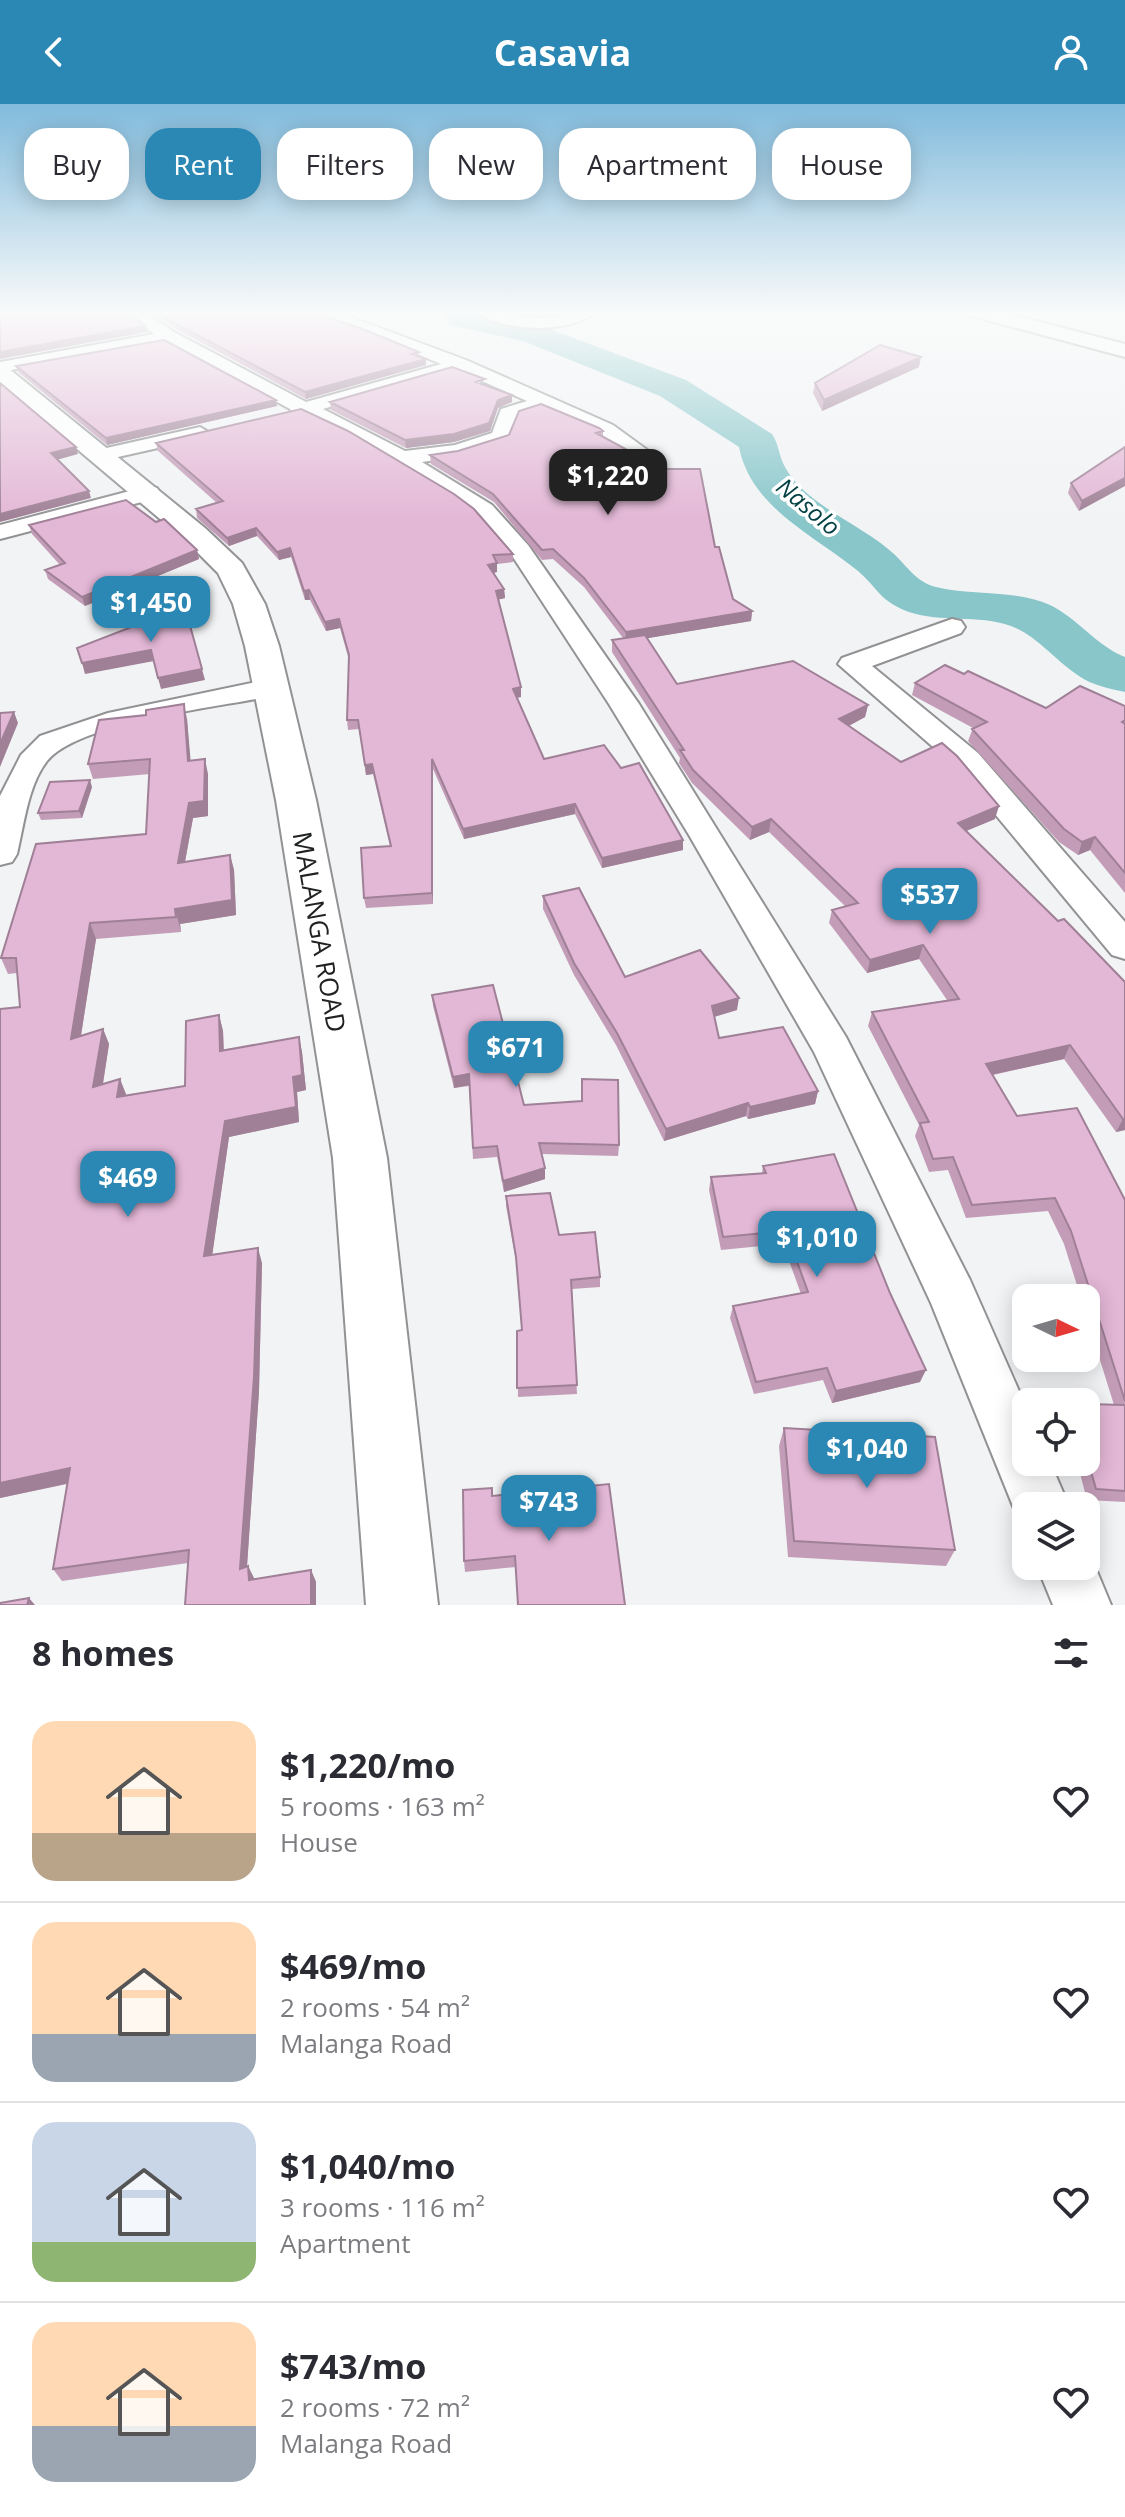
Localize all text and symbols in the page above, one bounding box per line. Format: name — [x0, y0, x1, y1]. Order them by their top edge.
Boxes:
text: Casavia — [494, 28, 631, 77]
icon: back — [32, 30, 76, 74]
icon: person — [1049, 30, 1093, 74]
chip: Buy — [24, 128, 129, 200]
chip: Rent — [145, 128, 261, 200]
chip: Filters — [277, 128, 413, 200]
chip: New — [429, 128, 543, 200]
chip: Apartment — [559, 128, 756, 200]
chip: House — [772, 128, 911, 200]
pin: $1,220 — [543, 449, 673, 517]
text: $1,220 — [567, 457, 649, 493]
water label: Nasolo — [770, 469, 848, 542]
pin: $1,450 — [86, 576, 216, 644]
text: $1,450 — [110, 584, 192, 620]
street label: MALANGA ROAD — [285, 829, 355, 1035]
pin: $537 — [883, 868, 977, 936]
text: $537 — [900, 876, 960, 912]
pin: $671 — [469, 1021, 563, 1089]
text: $671 — [486, 1029, 546, 1065]
pin: $469 — [81, 1151, 175, 1219]
text: $469 — [98, 1159, 158, 1195]
pin: $1,010 — [752, 1211, 882, 1279]
text: $1,010 — [776, 1219, 858, 1255]
north arrow — [1012, 1284, 1100, 1372]
map controls — [1012, 1284, 1100, 1580]
button: locate — [1012, 1388, 1100, 1476]
pin: $1,040 — [802, 1422, 932, 1490]
text: $1,040 — [826, 1430, 908, 1466]
pin: $743 — [502, 1475, 596, 1543]
text: $743 — [519, 1483, 579, 1519]
button: layers — [1012, 1492, 1100, 1580]
text: 8 homes — [32, 1630, 174, 1676]
icon: filters — [1049, 1631, 1093, 1675]
text: $1,220/mo — [280, 1742, 455, 1788]
icon: home — [96, 1753, 192, 1849]
icon: heart — [1049, 1779, 1093, 1823]
text: 5 rooms · 163 m² — [280, 1788, 485, 1824]
text: House — [280, 1824, 358, 1860]
text: $469/mo — [280, 1943, 426, 1989]
icon: home — [96, 1954, 192, 2050]
icon: heart — [1049, 1980, 1093, 2024]
text: 2 rooms · 54 m² — [280, 1989, 470, 2025]
text: Malanga Road — [280, 2025, 452, 2061]
text: $1,040/mo — [280, 2143, 455, 2189]
icon: home — [96, 2154, 192, 2250]
icon: heart — [1049, 2180, 1093, 2224]
text: 3 rooms · 116 m² — [280, 2189, 485, 2225]
text: Apartment — [280, 2225, 411, 2261]
text: $743/mo — [280, 2343, 426, 2389]
icon: home — [96, 2354, 192, 2450]
icon: heart — [1049, 2380, 1093, 2424]
text: 2 rooms · 72 m² — [280, 2389, 470, 2425]
text: Malanga Road — [280, 2425, 452, 2461]

